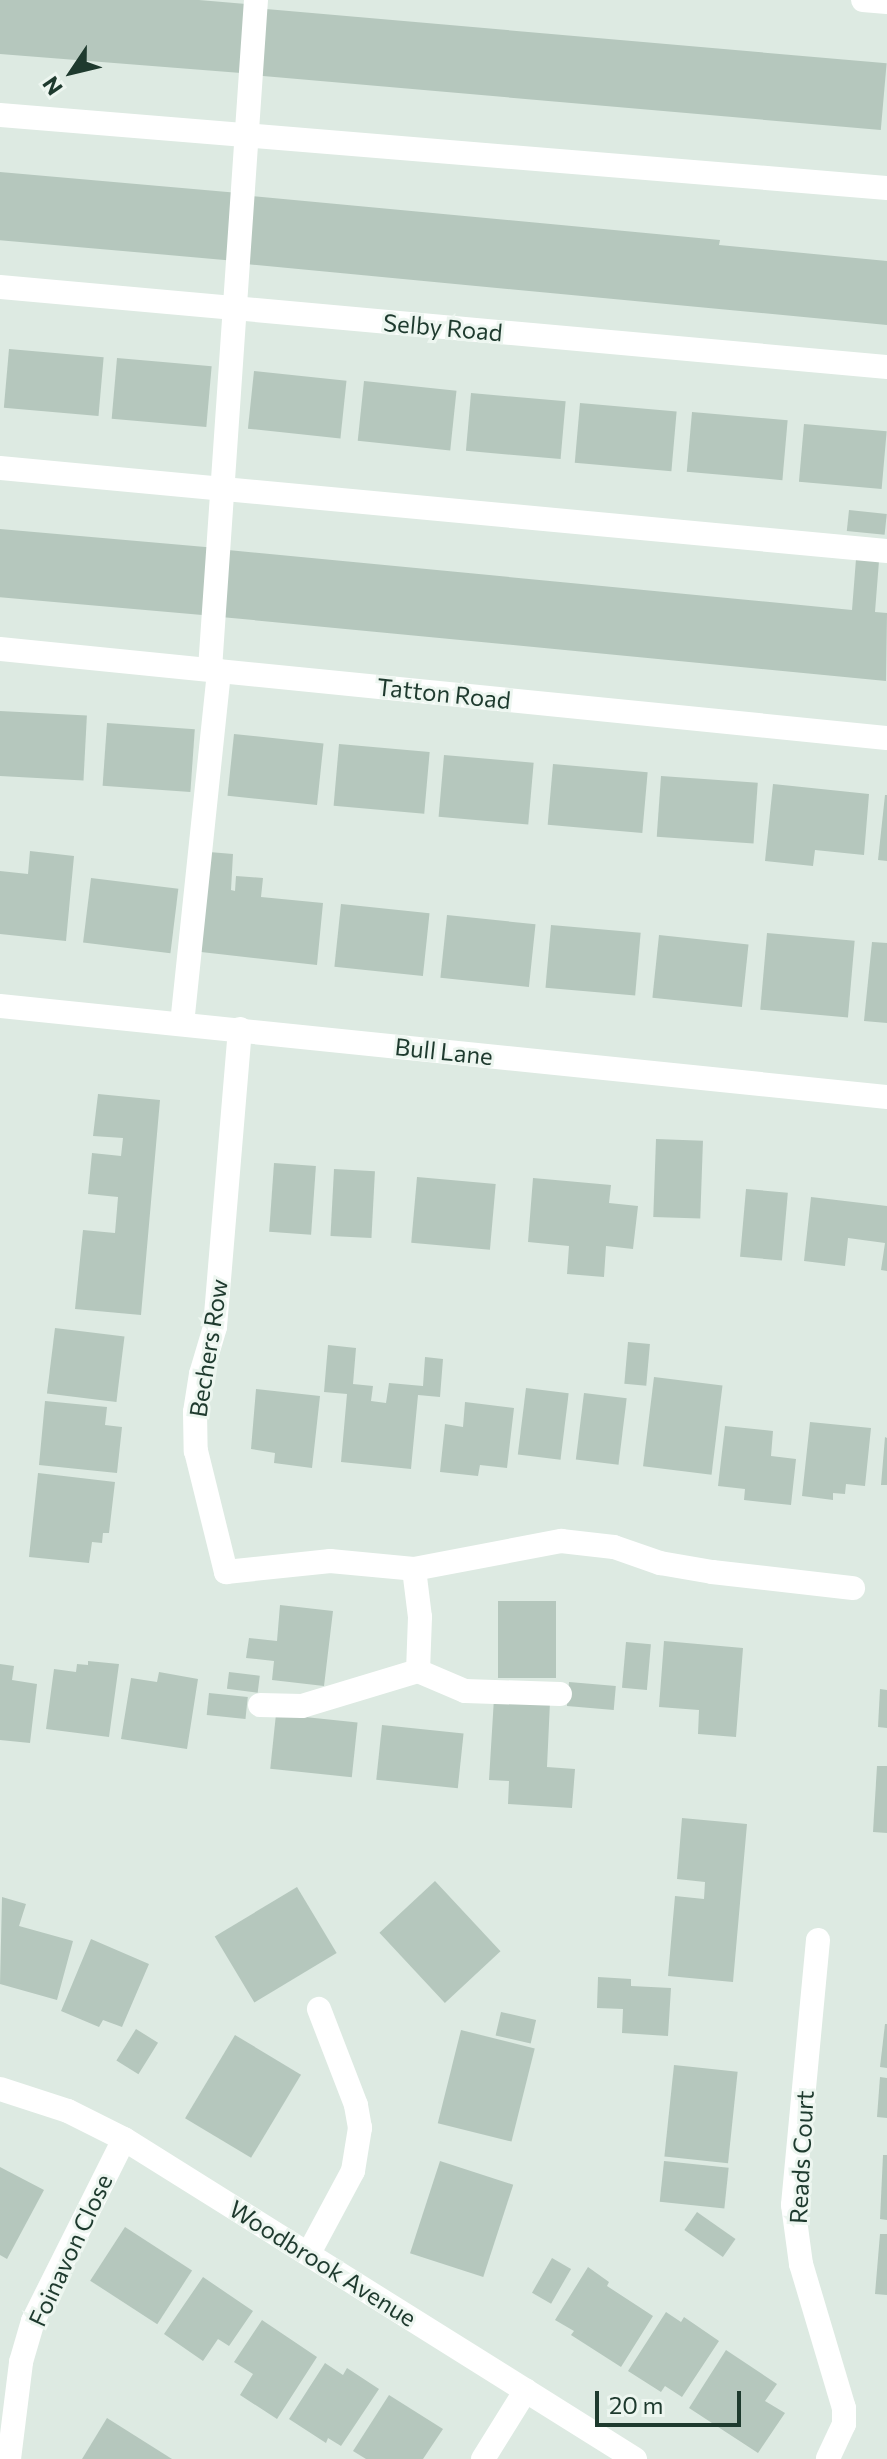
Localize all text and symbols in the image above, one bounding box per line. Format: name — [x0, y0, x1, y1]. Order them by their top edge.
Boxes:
north arrow — [32, 32, 112, 112]
text: N — [36, 72, 68, 101]
street label: Selby Road — [382, 307, 504, 347]
street label: Tatton Road — [376, 672, 512, 714]
street label: Bull Lane — [394, 1032, 494, 1070]
street label: Bechers Row — [183, 1277, 233, 1419]
street label: Reads Court — [783, 2090, 819, 2224]
street label: Foinavon Close — [22, 2169, 118, 2331]
street label: Woodbrook Avenue — [224, 2194, 422, 2332]
scale bar — [599, 2375, 745, 2425]
text: 20 m — [609, 2390, 663, 2419]

